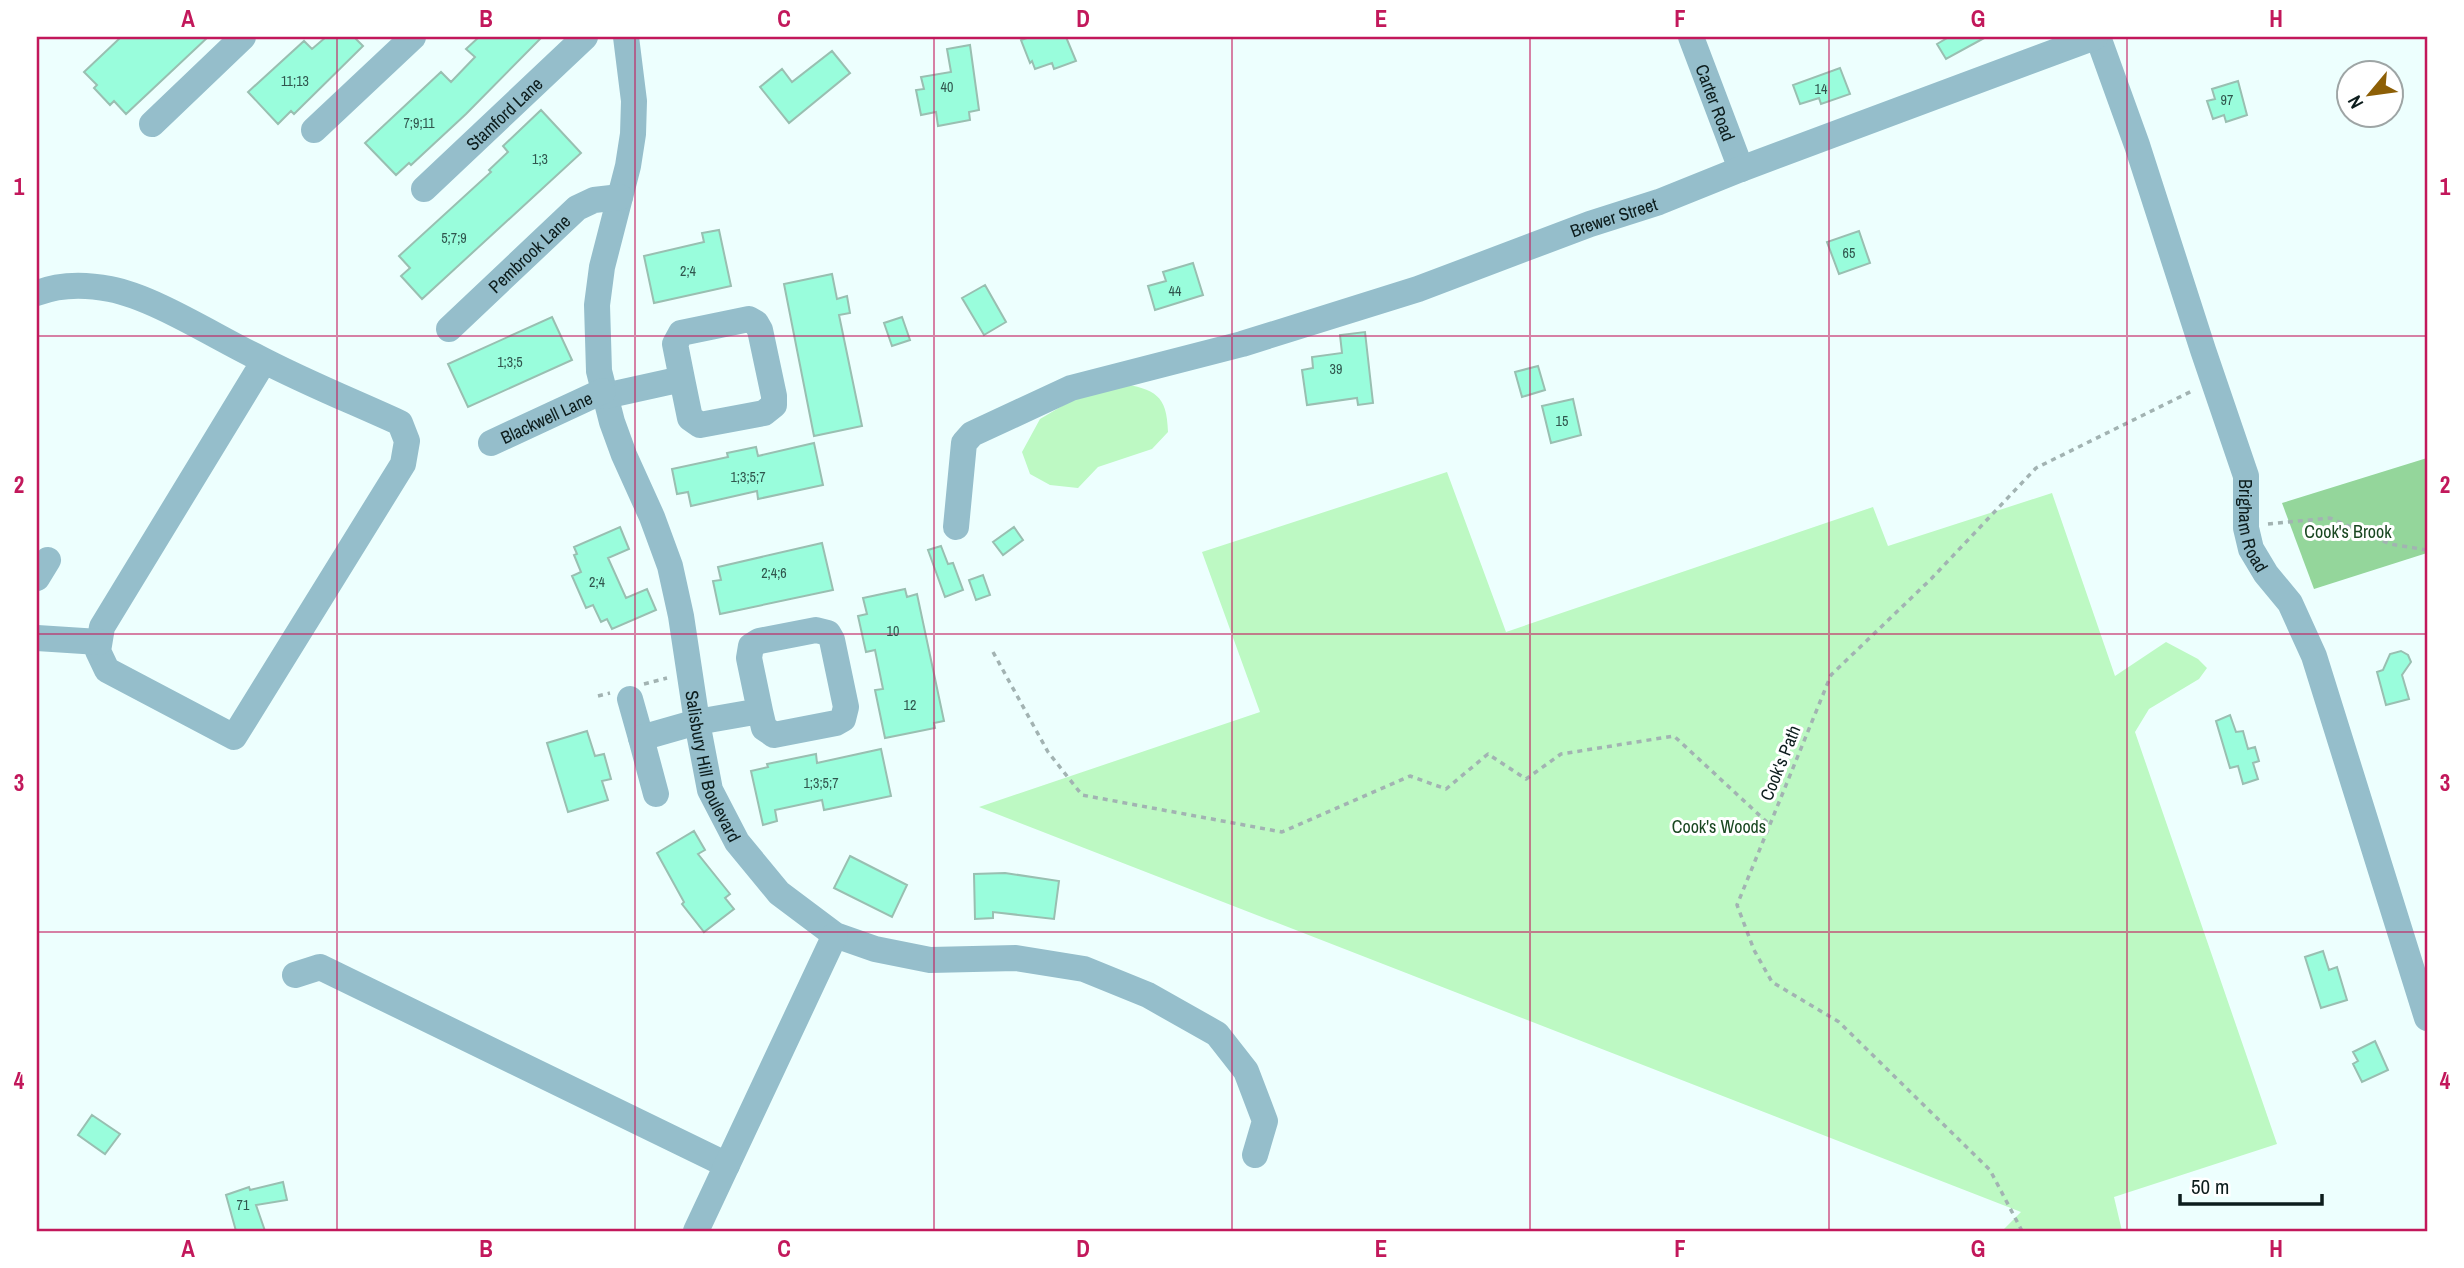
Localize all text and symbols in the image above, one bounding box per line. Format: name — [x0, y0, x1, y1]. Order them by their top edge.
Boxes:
text: A — [181, 3, 195, 34]
text: B — [479, 3, 493, 34]
text: C — [777, 3, 791, 34]
text: D — [1076, 3, 1090, 34]
text: E — [1375, 3, 1387, 34]
text: F — [1674, 3, 1686, 34]
text: G — [1971, 3, 1985, 34]
text: H — [2269, 3, 2283, 34]
street label: Carter Road — [1690, 60, 1742, 145]
north arrow — [2334, 60, 2404, 130]
street label: Stamford Lane — [460, 71, 548, 156]
house number: 11;13 — [281, 72, 309, 90]
house number: 40 — [941, 78, 953, 96]
house number: 14 — [1815, 80, 1828, 98]
house number: 97 — [2221, 91, 2233, 109]
text: N — [2341, 91, 2369, 113]
house number: 7;9;11 — [403, 114, 435, 132]
house number: 1;3 — [532, 150, 548, 168]
text: 1 — [14, 171, 25, 202]
text: 1 — [2440, 171, 2451, 202]
street label: Brewer Street — [1566, 191, 1660, 243]
street label: Pembrook Lane — [482, 209, 575, 298]
house number: 5;7;9 — [441, 229, 467, 247]
house number: 65 — [1843, 244, 1855, 262]
house number: 2;4 — [680, 262, 697, 280]
house number: 44 — [1169, 282, 1182, 300]
house number: 1;3;5 — [497, 353, 523, 371]
house number: 39 — [1330, 360, 1342, 378]
street label: Blackwell Lane — [496, 385, 596, 449]
house number: 15 — [1556, 412, 1568, 430]
house number: 1;3;5;7 — [730, 468, 766, 486]
text: 2 — [14, 469, 24, 500]
text: 2 — [2440, 469, 2450, 500]
street label: Brigham Road — [2233, 479, 2274, 577]
park label: Cook's Brook — [2304, 519, 2392, 544]
house number: 2;4;6 — [761, 564, 787, 582]
house number: 2;4 — [589, 573, 606, 591]
house number: 10 — [887, 622, 899, 640]
street label: Salisbury Hill Boulevard — [680, 689, 747, 846]
house number: 12 — [904, 696, 916, 714]
street label: Cook's Path — [1754, 722, 1806, 804]
text: 3 — [14, 767, 24, 798]
text: 3 — [2440, 767, 2450, 798]
house number: 1;3;5;7 — [803, 774, 839, 792]
park label: Cook's Woods — [1672, 814, 1766, 839]
text: 4 — [14, 1065, 25, 1096]
text: 4 — [2440, 1065, 2451, 1096]
scale bar — [2180, 1163, 2322, 1207]
text: 50 m — [2191, 1172, 2229, 1201]
house number: 71 — [237, 1196, 250, 1214]
text: A — [181, 1233, 195, 1264]
text: B — [479, 1233, 493, 1264]
text: C — [777, 1233, 791, 1264]
text: D — [1076, 1233, 1090, 1264]
text: E — [1375, 1233, 1387, 1264]
text: F — [1674, 1233, 1686, 1264]
text: G — [1971, 1233, 1985, 1264]
text: H — [2269, 1233, 2283, 1264]

